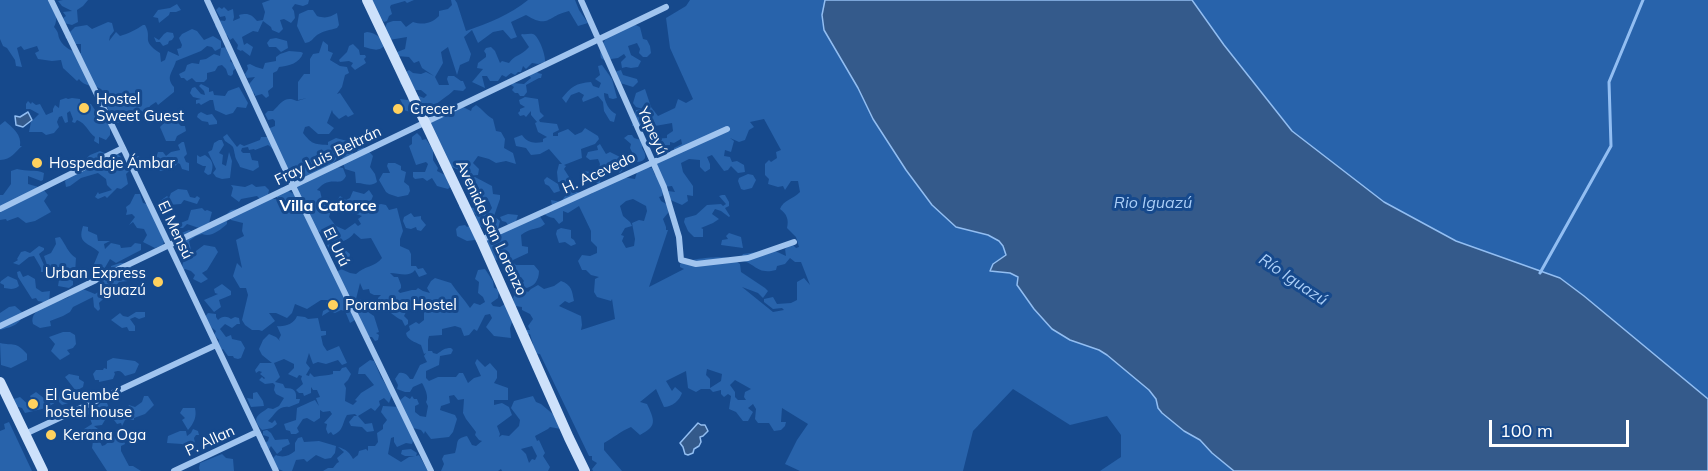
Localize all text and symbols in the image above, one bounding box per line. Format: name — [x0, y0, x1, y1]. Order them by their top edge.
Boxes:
place label: Hostel Sweet Guest — [96, 90, 184, 125]
place label: Crecer — [410, 100, 455, 118]
marker: Hostel Sweet Guest — [77, 101, 91, 115]
marker: Crecer — [391, 102, 405, 116]
street label: Yapeyú — [633, 104, 671, 158]
street label: Fray Luis Beltrán — [272, 122, 384, 190]
street label: H. Acevedo — [560, 148, 638, 198]
place label: Hospedaje Ámbar — [49, 154, 175, 172]
marker: Hospedaje Ámbar — [30, 156, 44, 170]
street label: Avenida San Lorenzo — [452, 158, 530, 298]
water label: Rio Iguazú — [1114, 193, 1192, 213]
district label: Villa Catorce — [279, 196, 377, 216]
street label: El Mensú — [154, 198, 196, 262]
street label: El Urú — [319, 224, 353, 270]
water label: Río Iguazú — [1255, 250, 1331, 310]
place label: Urban Express Iguazú — [45, 264, 146, 299]
marker: Urban Express Iguazú — [151, 275, 165, 289]
place label: Poramba Hostel — [345, 296, 457, 314]
marker: Poramba Hostel — [326, 298, 340, 312]
place label: El Guembé hostel house — [45, 386, 132, 421]
marker: El Guembé hostel house — [26, 397, 40, 411]
scale bar — [1492, 408, 1632, 446]
text: 100 m — [1500, 419, 1553, 442]
street label: P. Allan — [183, 422, 237, 460]
place label: Kerana Oga — [63, 426, 146, 444]
marker: Kerana Oga — [44, 428, 58, 442]

